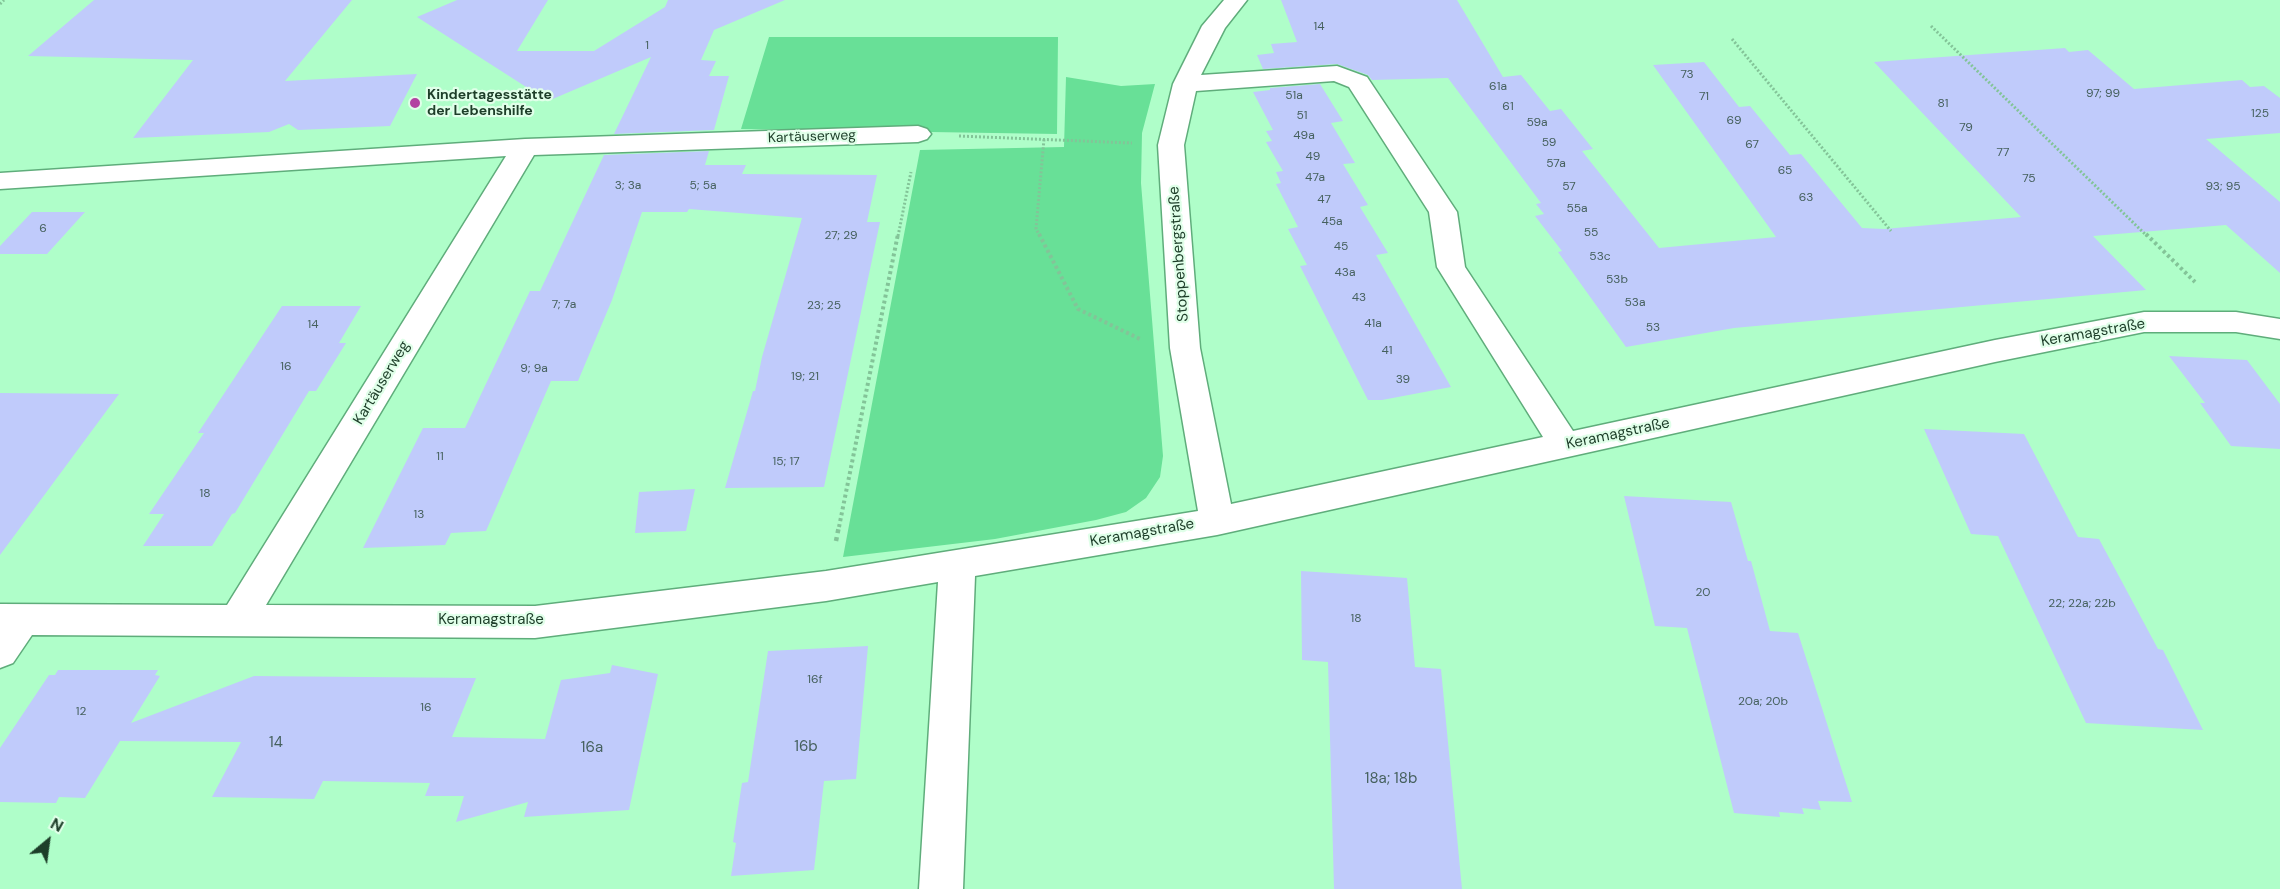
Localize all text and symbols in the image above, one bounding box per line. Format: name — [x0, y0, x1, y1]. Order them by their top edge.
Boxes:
house number: 14 — [1313, 20, 1325, 34]
house number: 1 — [645, 39, 649, 53]
house number: 73 — [1680, 68, 1694, 82]
house number: 61a — [1489, 80, 1507, 94]
place label: Kindertagesstätte der Lebenshilfe — [427, 87, 552, 120]
house number: 97; 99 — [2086, 87, 2120, 101]
house number: 51a — [1285, 89, 1303, 103]
house number: 71 — [1699, 90, 1709, 104]
marker: Kindertagesstätte der Lebenshilfe — [408, 96, 422, 110]
house number: 81 — [1938, 97, 1948, 111]
house number: 61 — [1502, 100, 1514, 114]
house number: 125 — [2251, 107, 2269, 121]
house number: 51 — [1296, 109, 1308, 123]
house number: 69 — [1727, 114, 1741, 128]
house number: 59a — [1526, 116, 1548, 130]
house number: 79 — [1959, 121, 1973, 135]
street label: Kartäuserweg — [768, 127, 856, 147]
house number: 49a — [1293, 129, 1315, 143]
house number: 59 — [1542, 136, 1556, 150]
house number: 67 — [1745, 138, 1759, 152]
house number: 77 — [1997, 146, 2009, 160]
house number: 49 — [1306, 150, 1320, 164]
house number: 57a — [1546, 157, 1566, 171]
house number: 65 — [1778, 164, 1792, 178]
house number: 47a — [1305, 171, 1325, 185]
house number: 75 — [2022, 172, 2036, 186]
house number: 3; 3a — [615, 179, 641, 193]
house number: 5; 5a — [689, 179, 717, 193]
house number: 57 — [1562, 180, 1576, 194]
house number: 93; 95 — [2205, 180, 2241, 194]
street label: Stoppenbergstraße — [1165, 186, 1193, 322]
house number: 63 — [1799, 191, 1813, 205]
house number: 47 — [1317, 193, 1331, 207]
house number: 55a — [1566, 202, 1588, 216]
house number: 45a — [1321, 215, 1343, 229]
house number: 6 — [39, 222, 47, 236]
house number: 55 — [1584, 226, 1598, 240]
house number: 27; 29 — [825, 229, 857, 243]
house number: 45 — [1334, 240, 1348, 254]
house number: 53c — [1589, 250, 1611, 264]
house number: 43a — [1335, 266, 1355, 280]
house number: 53b — [1606, 273, 1628, 287]
house number: 43 — [1352, 291, 1366, 305]
house number: 53a — [1625, 296, 1645, 310]
house number: 7; 7a — [552, 298, 576, 312]
house number: 23; 25 — [807, 299, 841, 313]
street label: Keramagstraße — [2040, 315, 2146, 351]
house number: 41a — [1364, 317, 1382, 331]
house number: 14 — [307, 318, 319, 332]
house number: 53 — [1646, 321, 1660, 335]
street label: Kartäuserweg — [350, 338, 414, 428]
house number: 41 — [1381, 344, 1393, 358]
house number: 16 — [280, 360, 292, 374]
house number: 9; 9a — [520, 362, 548, 376]
house number: 19; 21 — [791, 370, 819, 384]
house number: 39 — [1396, 373, 1410, 387]
street label: Keramagstraße — [1565, 414, 1671, 454]
house number: 11 — [436, 450, 444, 464]
house number: 15; 17 — [772, 455, 800, 469]
house number: 18 — [199, 487, 211, 501]
house number: 13 — [414, 508, 424, 522]
street label: Keramagstraße — [1089, 515, 1195, 551]
house number: 20 — [1696, 586, 1710, 600]
house number: 22; 22a; 22b — [2048, 597, 2116, 611]
street label: Keramagstraße — [438, 611, 544, 629]
house number: 18 — [1350, 612, 1362, 626]
house number: 16f — [807, 673, 823, 687]
house number: 20a; 20b — [1738, 695, 1788, 709]
house number: 16 — [420, 701, 432, 715]
house number: 12 — [76, 705, 86, 719]
house number: 14 — [269, 734, 283, 752]
house number: 16b — [794, 738, 818, 756]
house number: 16a — [581, 739, 603, 757]
house number: 18a; 18b — [1365, 770, 1417, 788]
north arrow — [18, 811, 78, 871]
text: N — [47, 813, 67, 837]

